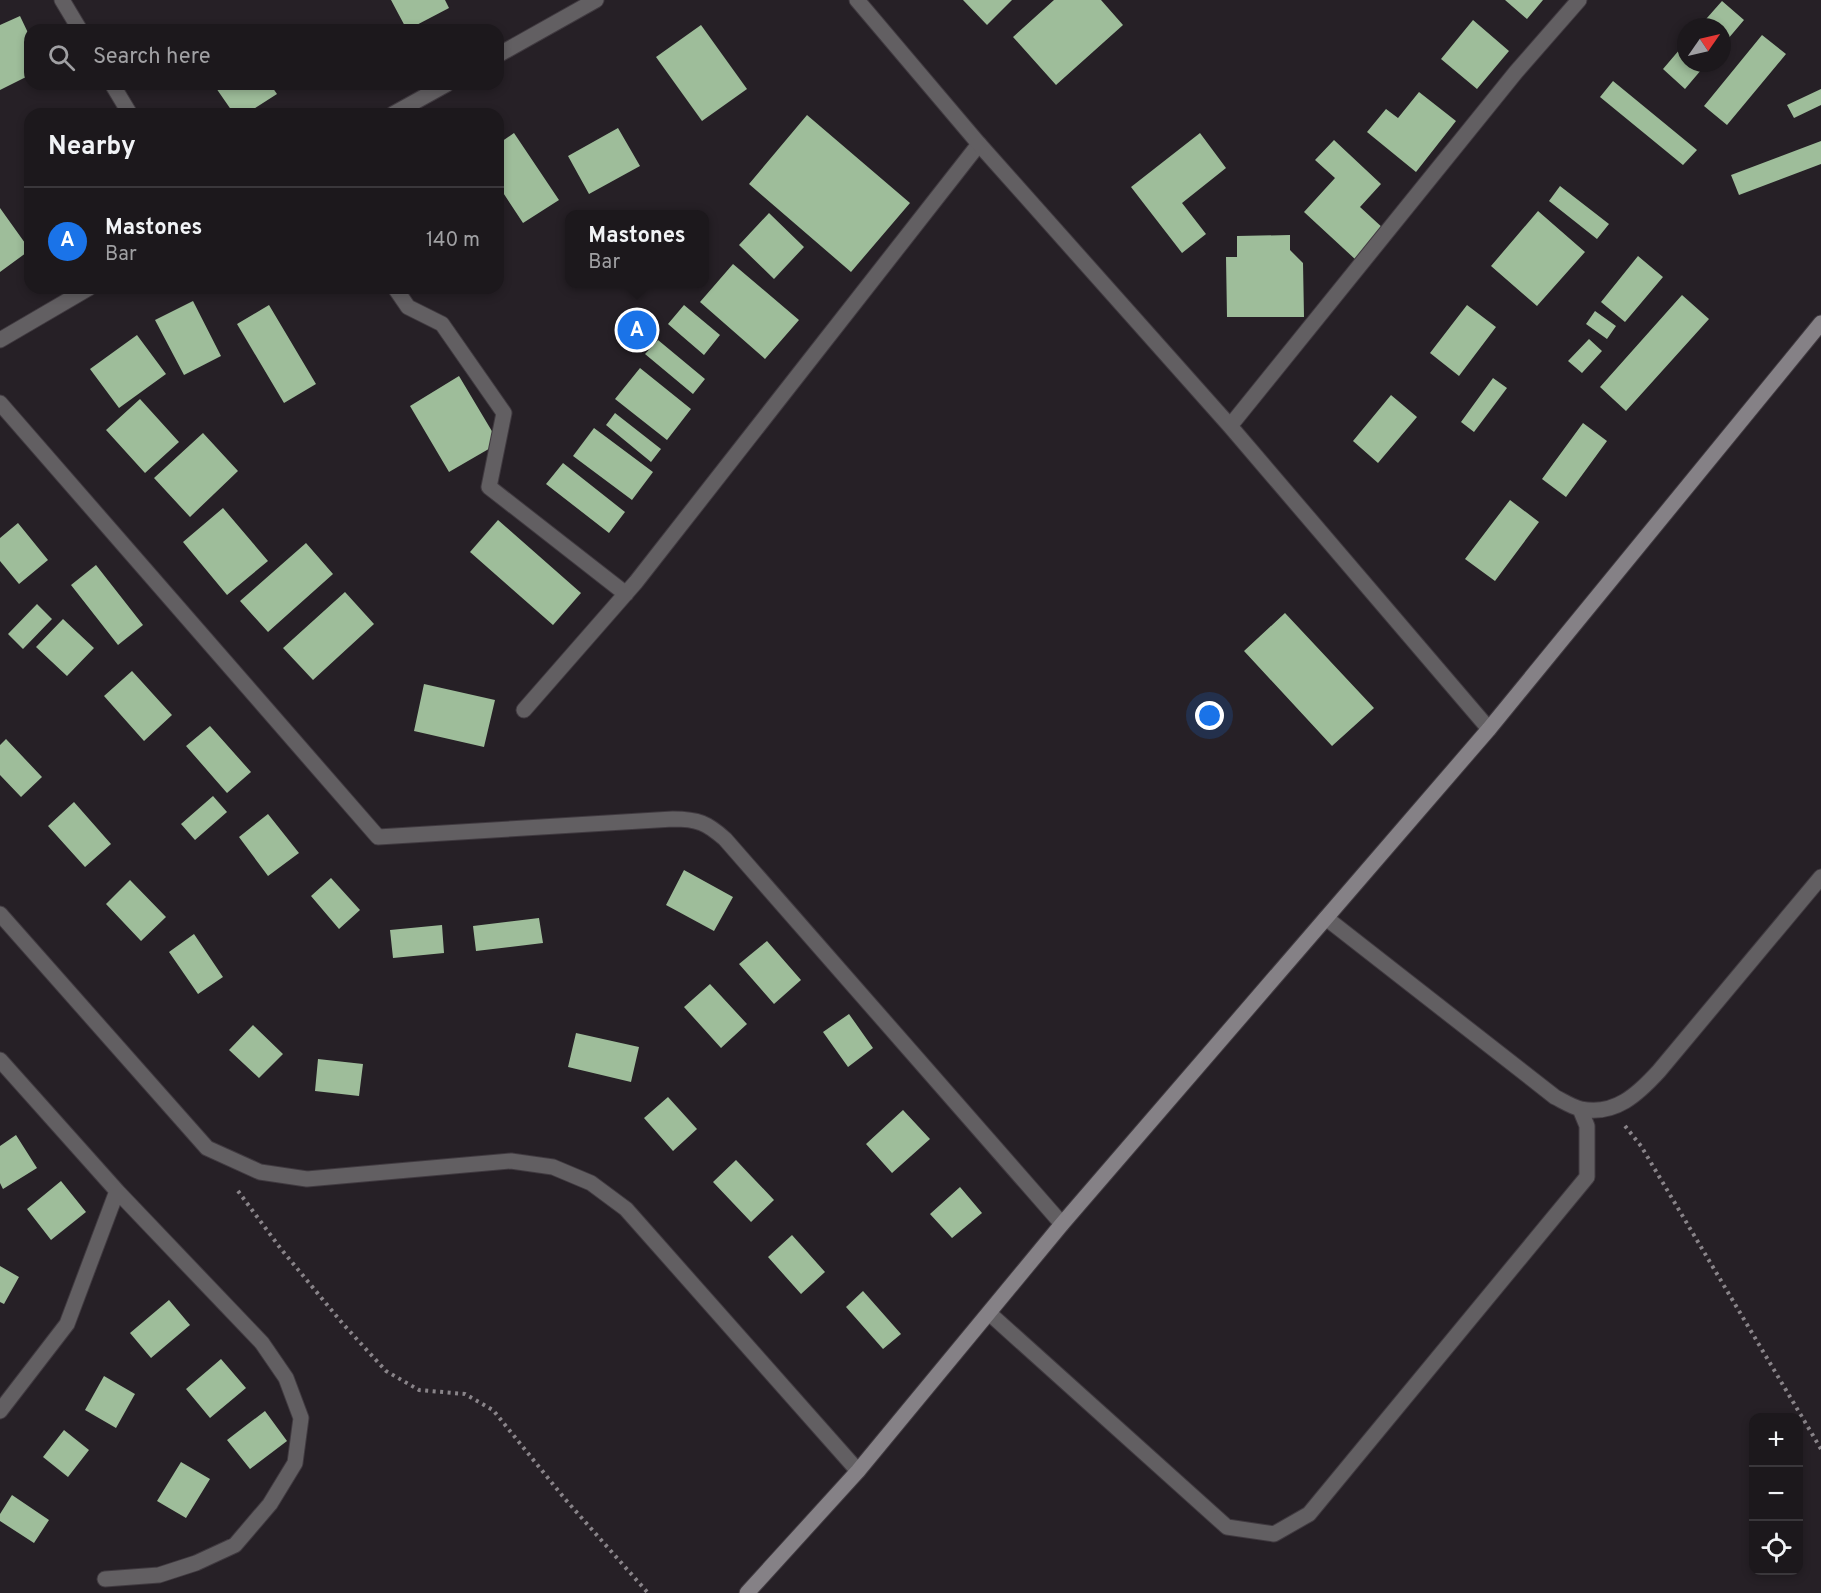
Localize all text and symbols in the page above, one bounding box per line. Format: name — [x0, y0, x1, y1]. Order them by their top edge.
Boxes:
north arrow — [1677, 18, 1731, 72]
search box — [24, 24, 504, 90]
icon: search — [45, 41, 78, 74]
text: Search here — [93, 44, 211, 71]
text: Nearby — [48, 131, 136, 164]
popup — [565, 210, 709, 288]
text: Mastones — [105, 215, 202, 242]
text: Mastones — [588, 223, 686, 250]
text: A — [60, 228, 75, 254]
text: 140 m — [426, 228, 480, 254]
text: Bar — [105, 242, 137, 268]
text: Bar — [588, 250, 620, 276]
pin: A — [618, 308, 656, 352]
your location — [1195, 701, 1224, 730]
map controls — [1749, 1413, 1803, 1575]
button: + — [1749, 1413, 1803, 1467]
button: − — [1749, 1467, 1803, 1521]
button: locate — [1749, 1521, 1803, 1575]

